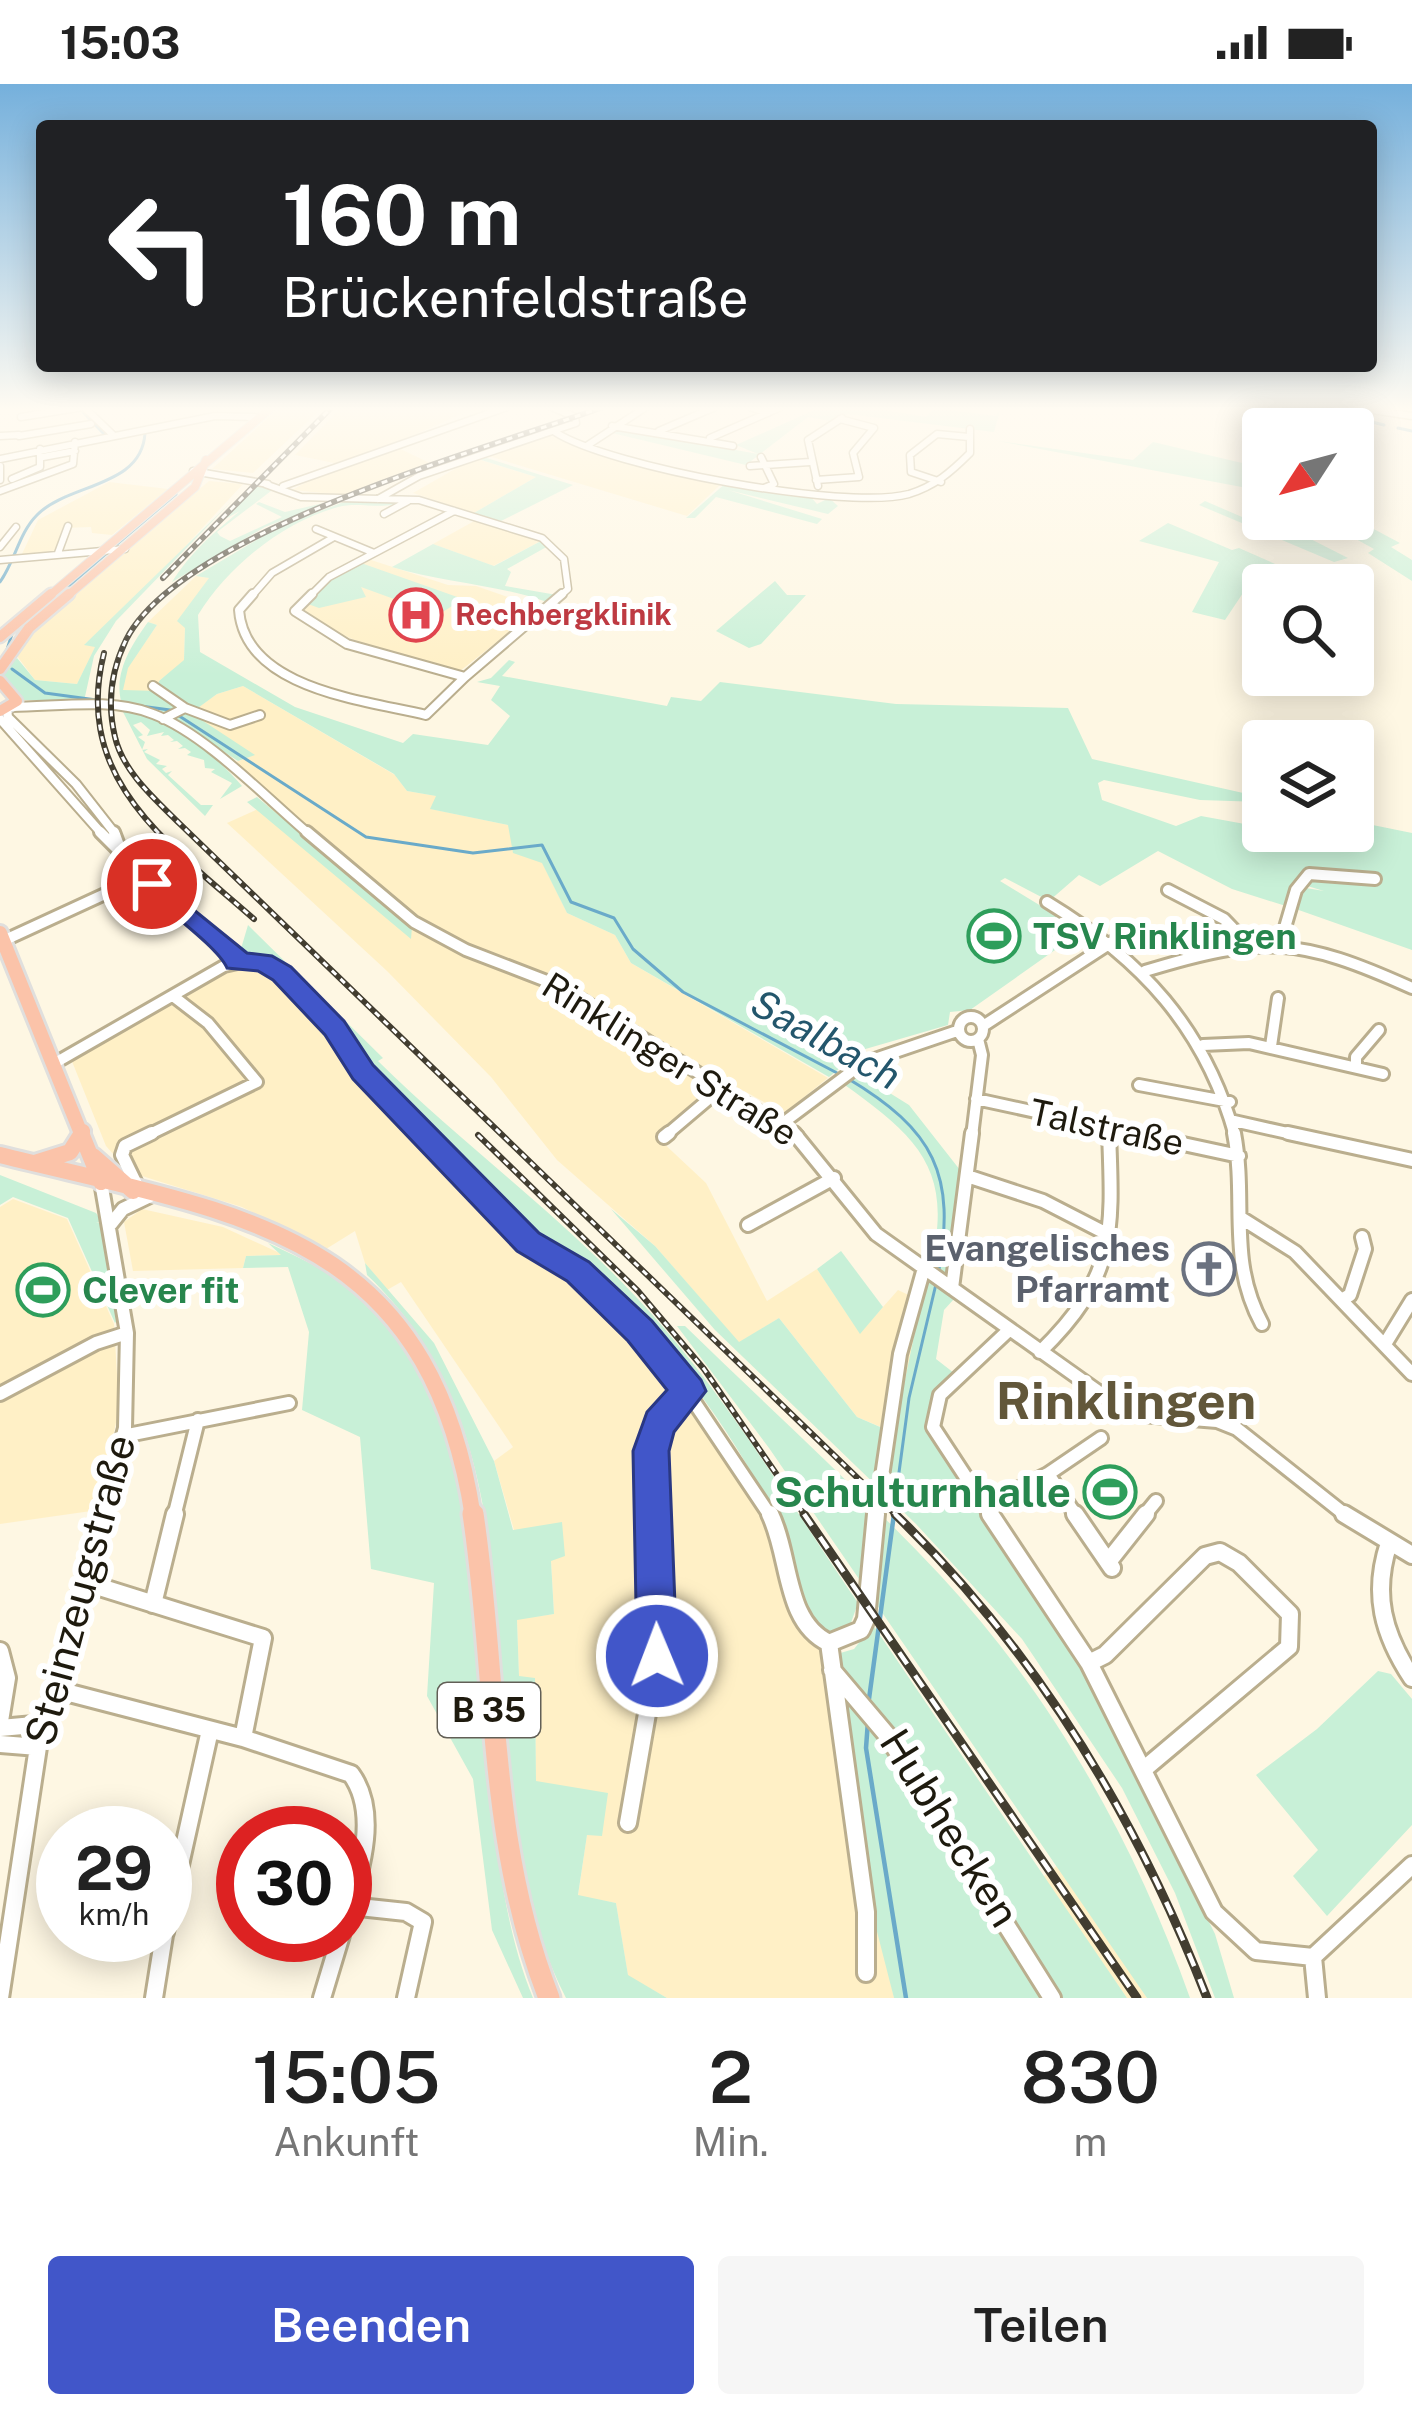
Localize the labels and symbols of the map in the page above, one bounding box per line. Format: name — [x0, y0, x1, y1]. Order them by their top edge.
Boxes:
north arrow — [1242, 408, 1374, 540]
hospital icon: Rechbergklinik — [388, 587, 444, 643]
place label: Rechbergklinik — [455, 596, 672, 632]
pin — [101, 833, 203, 935]
sports icon: TSV Rinklingen — [966, 908, 1022, 964]
place label: TSV Rinklingen — [1033, 915, 1297, 957]
street label: Rinklinger Straße — [535, 964, 805, 1154]
water label: Saalbach — [743, 979, 909, 1099]
street label: Talstraße — [1026, 1090, 1188, 1164]
place label: Evangelisches Pfarramt — [924, 1227, 1170, 1310]
church icon: Evangelisches Pfarramt — [1181, 1241, 1237, 1297]
sports icon: Clever fit — [15, 1262, 71, 1318]
place label: Clever fit — [82, 1269, 240, 1311]
district label: Rinklingen — [996, 1371, 1256, 1430]
street label: Steinzeugstraße — [14, 1429, 145, 1751]
sports icon: Schulturnhalle — [1082, 1464, 1138, 1520]
place label: Schulturnhalle — [774, 1467, 1071, 1516]
position arrow — [594, 1593, 720, 1719]
road number: B 35 — [438, 1683, 540, 1737]
street label: Hubhecken — [871, 1720, 1030, 1935]
speed limit sign: 30 — [216, 1806, 372, 1962]

